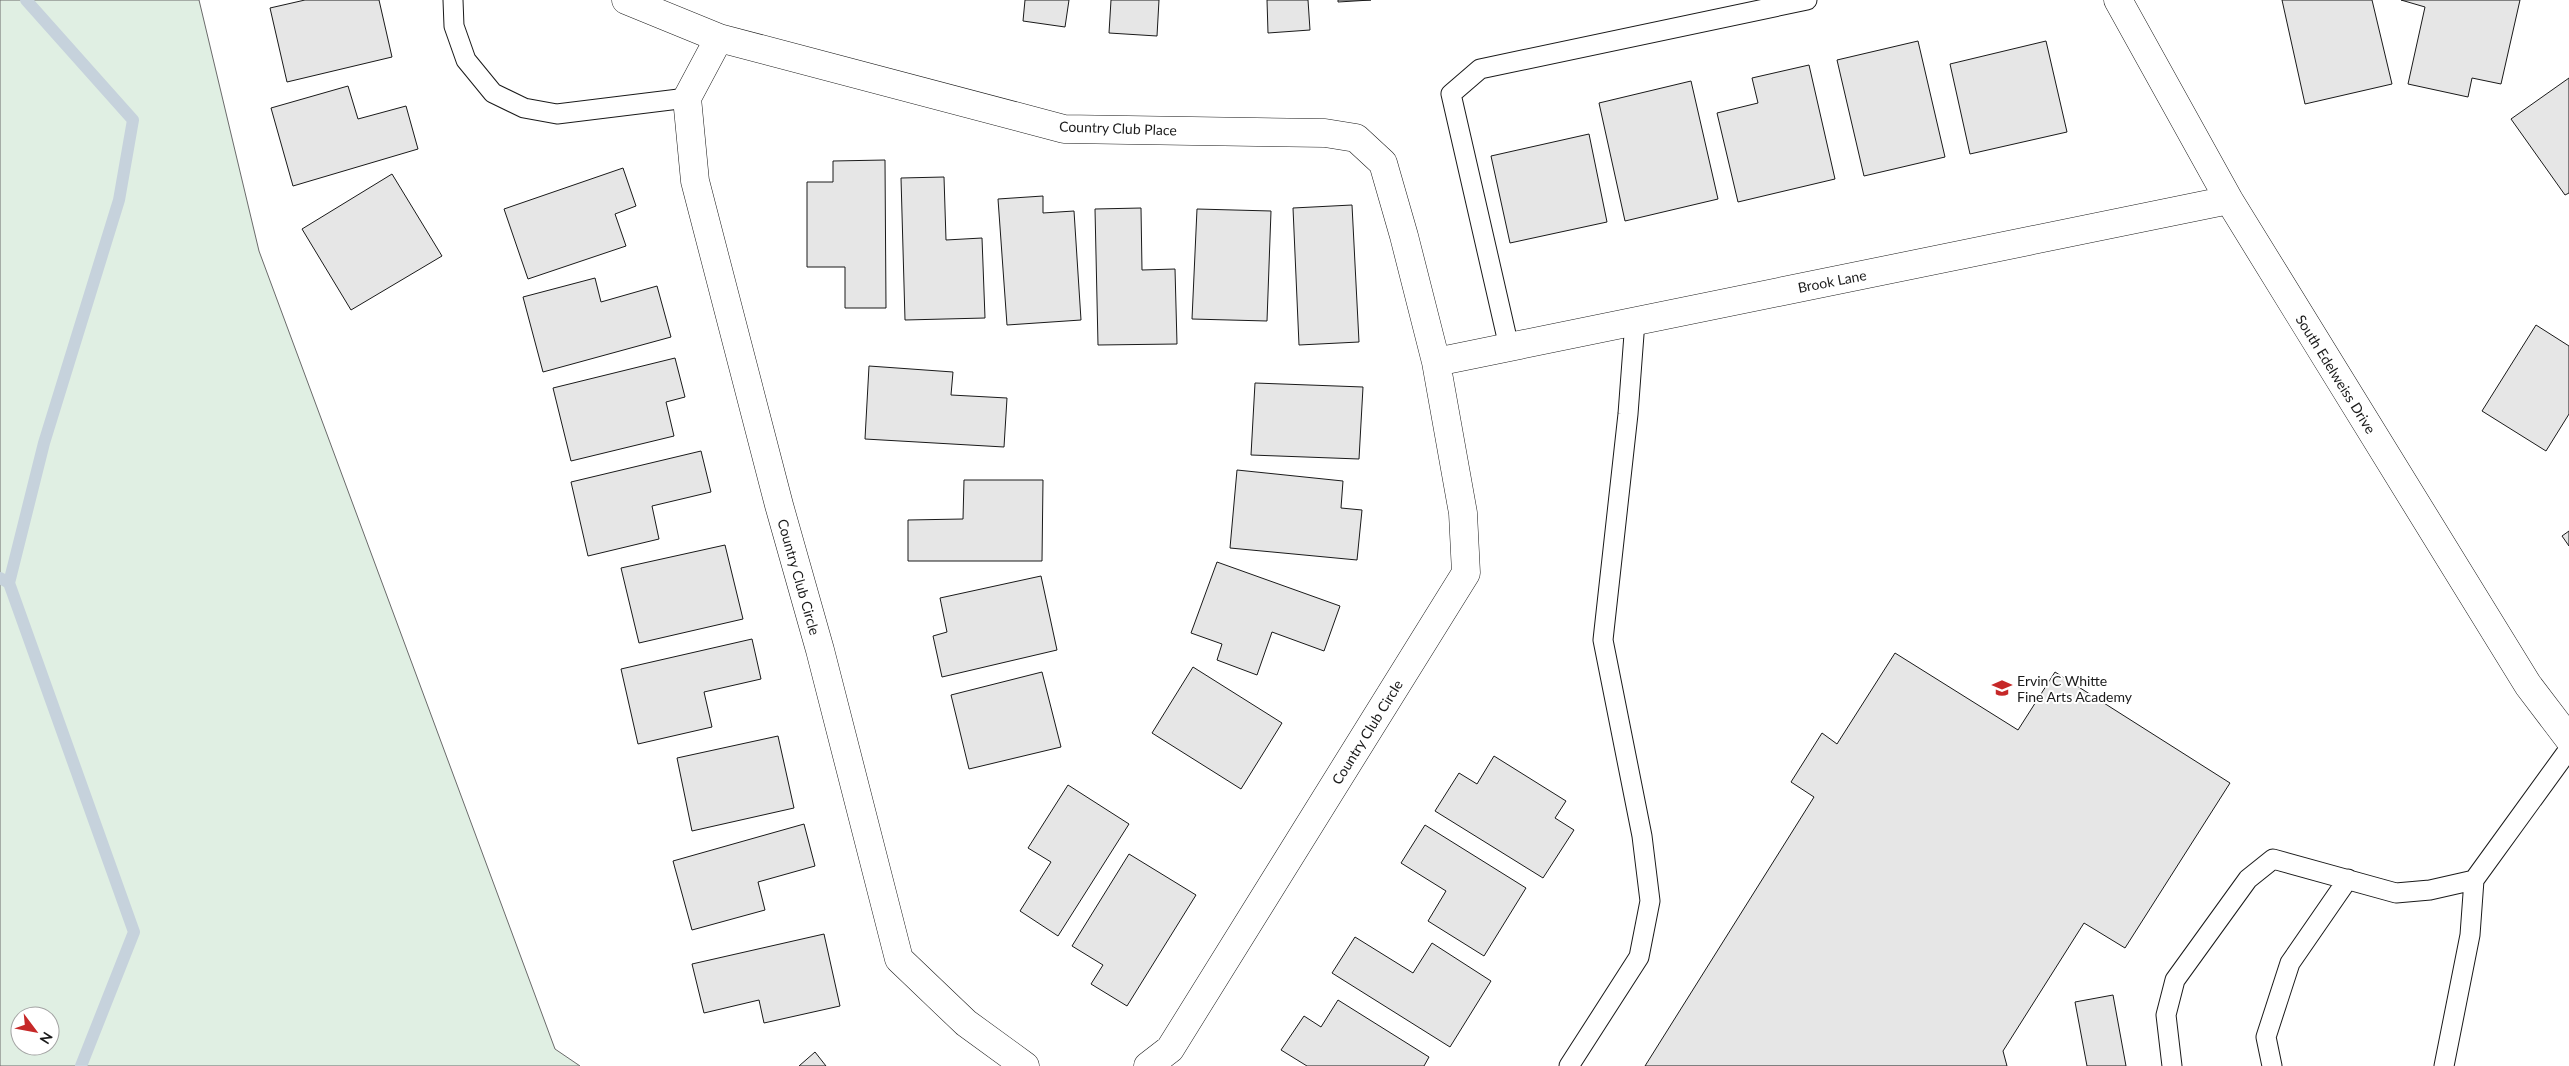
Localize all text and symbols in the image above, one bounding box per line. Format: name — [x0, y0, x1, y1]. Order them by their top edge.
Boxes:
street label: Country Club Place — [1059, 117, 1177, 139]
street label: Brook Lane — [1796, 266, 1868, 296]
street label: South Edelweiss Drive — [2293, 311, 2379, 437]
street label: Country Club Circle — [774, 517, 824, 637]
place label: Ervin C Whitte Fine Arts Academy — [2017, 672, 2133, 705]
street label: Country Club Circle — [1328, 677, 1406, 787]
school or university icon: Ervin C Whitte Fine Arts Academy — [1991, 677, 2013, 699]
north arrow — [10, 1006, 60, 1056]
text: N — [36, 1029, 57, 1047]

